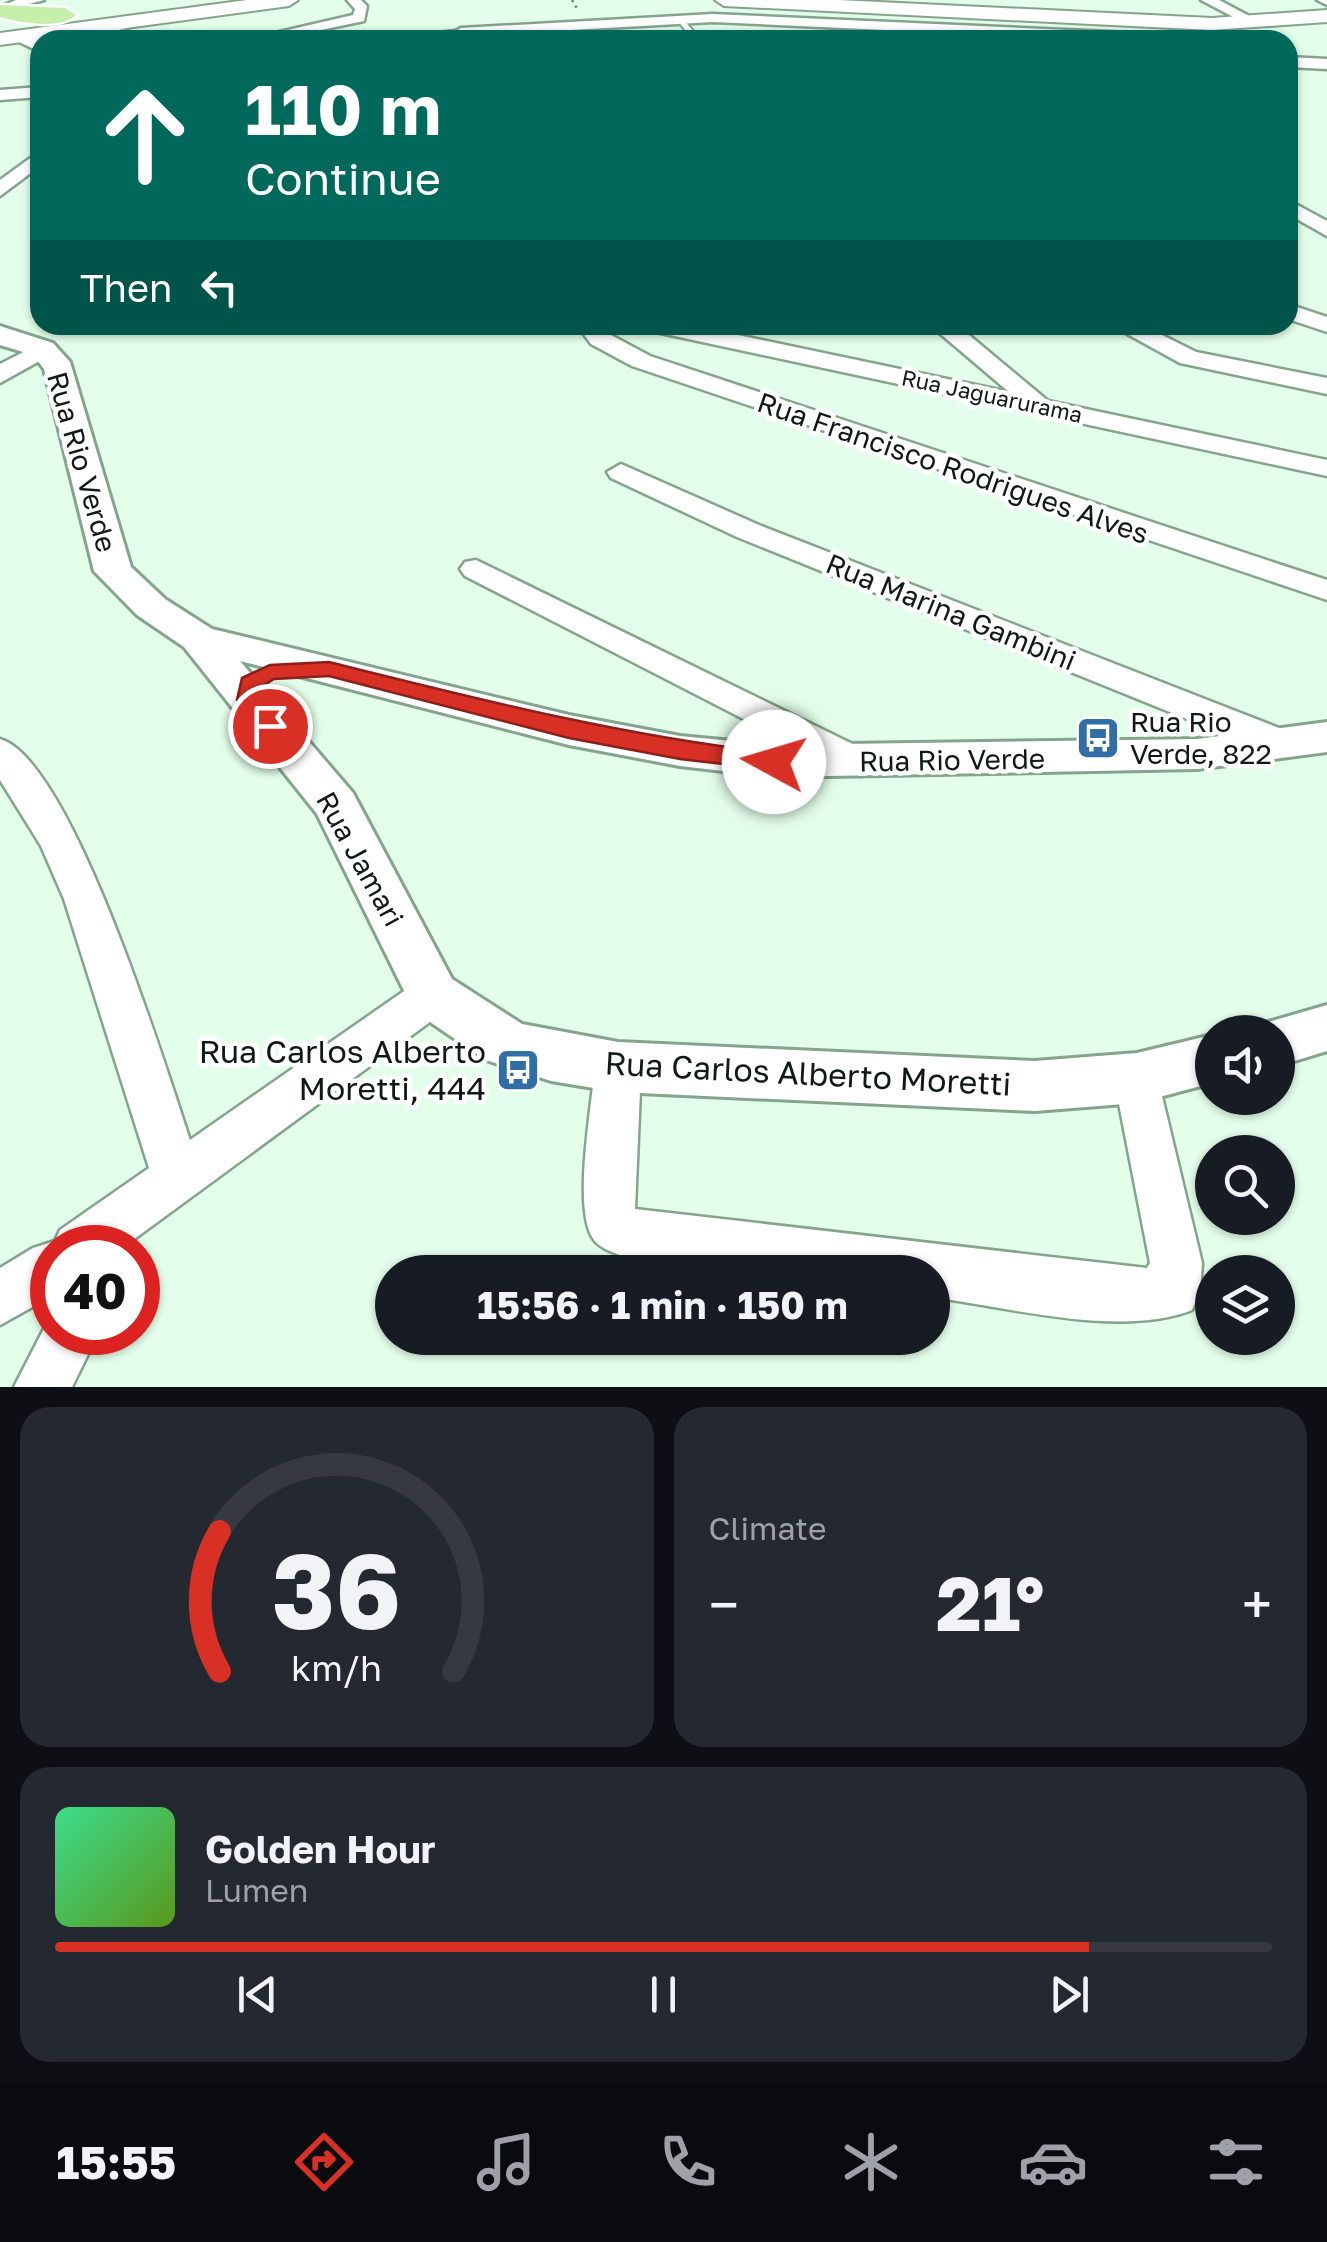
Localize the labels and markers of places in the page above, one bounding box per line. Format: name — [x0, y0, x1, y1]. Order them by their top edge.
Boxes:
pin — [228, 684, 313, 769]
place label: Rua Rio Verde, 822 — [1130, 705, 1272, 770]
bus stop icon: Rua Rio Verde, 822 — [1075, 715, 1121, 761]
place label: Rua Carlos Alberto Moretti, 444 — [199, 1032, 486, 1107]
bus stop icon: Rua Carlos Alberto Moretti, 444 — [495, 1047, 541, 1093]

